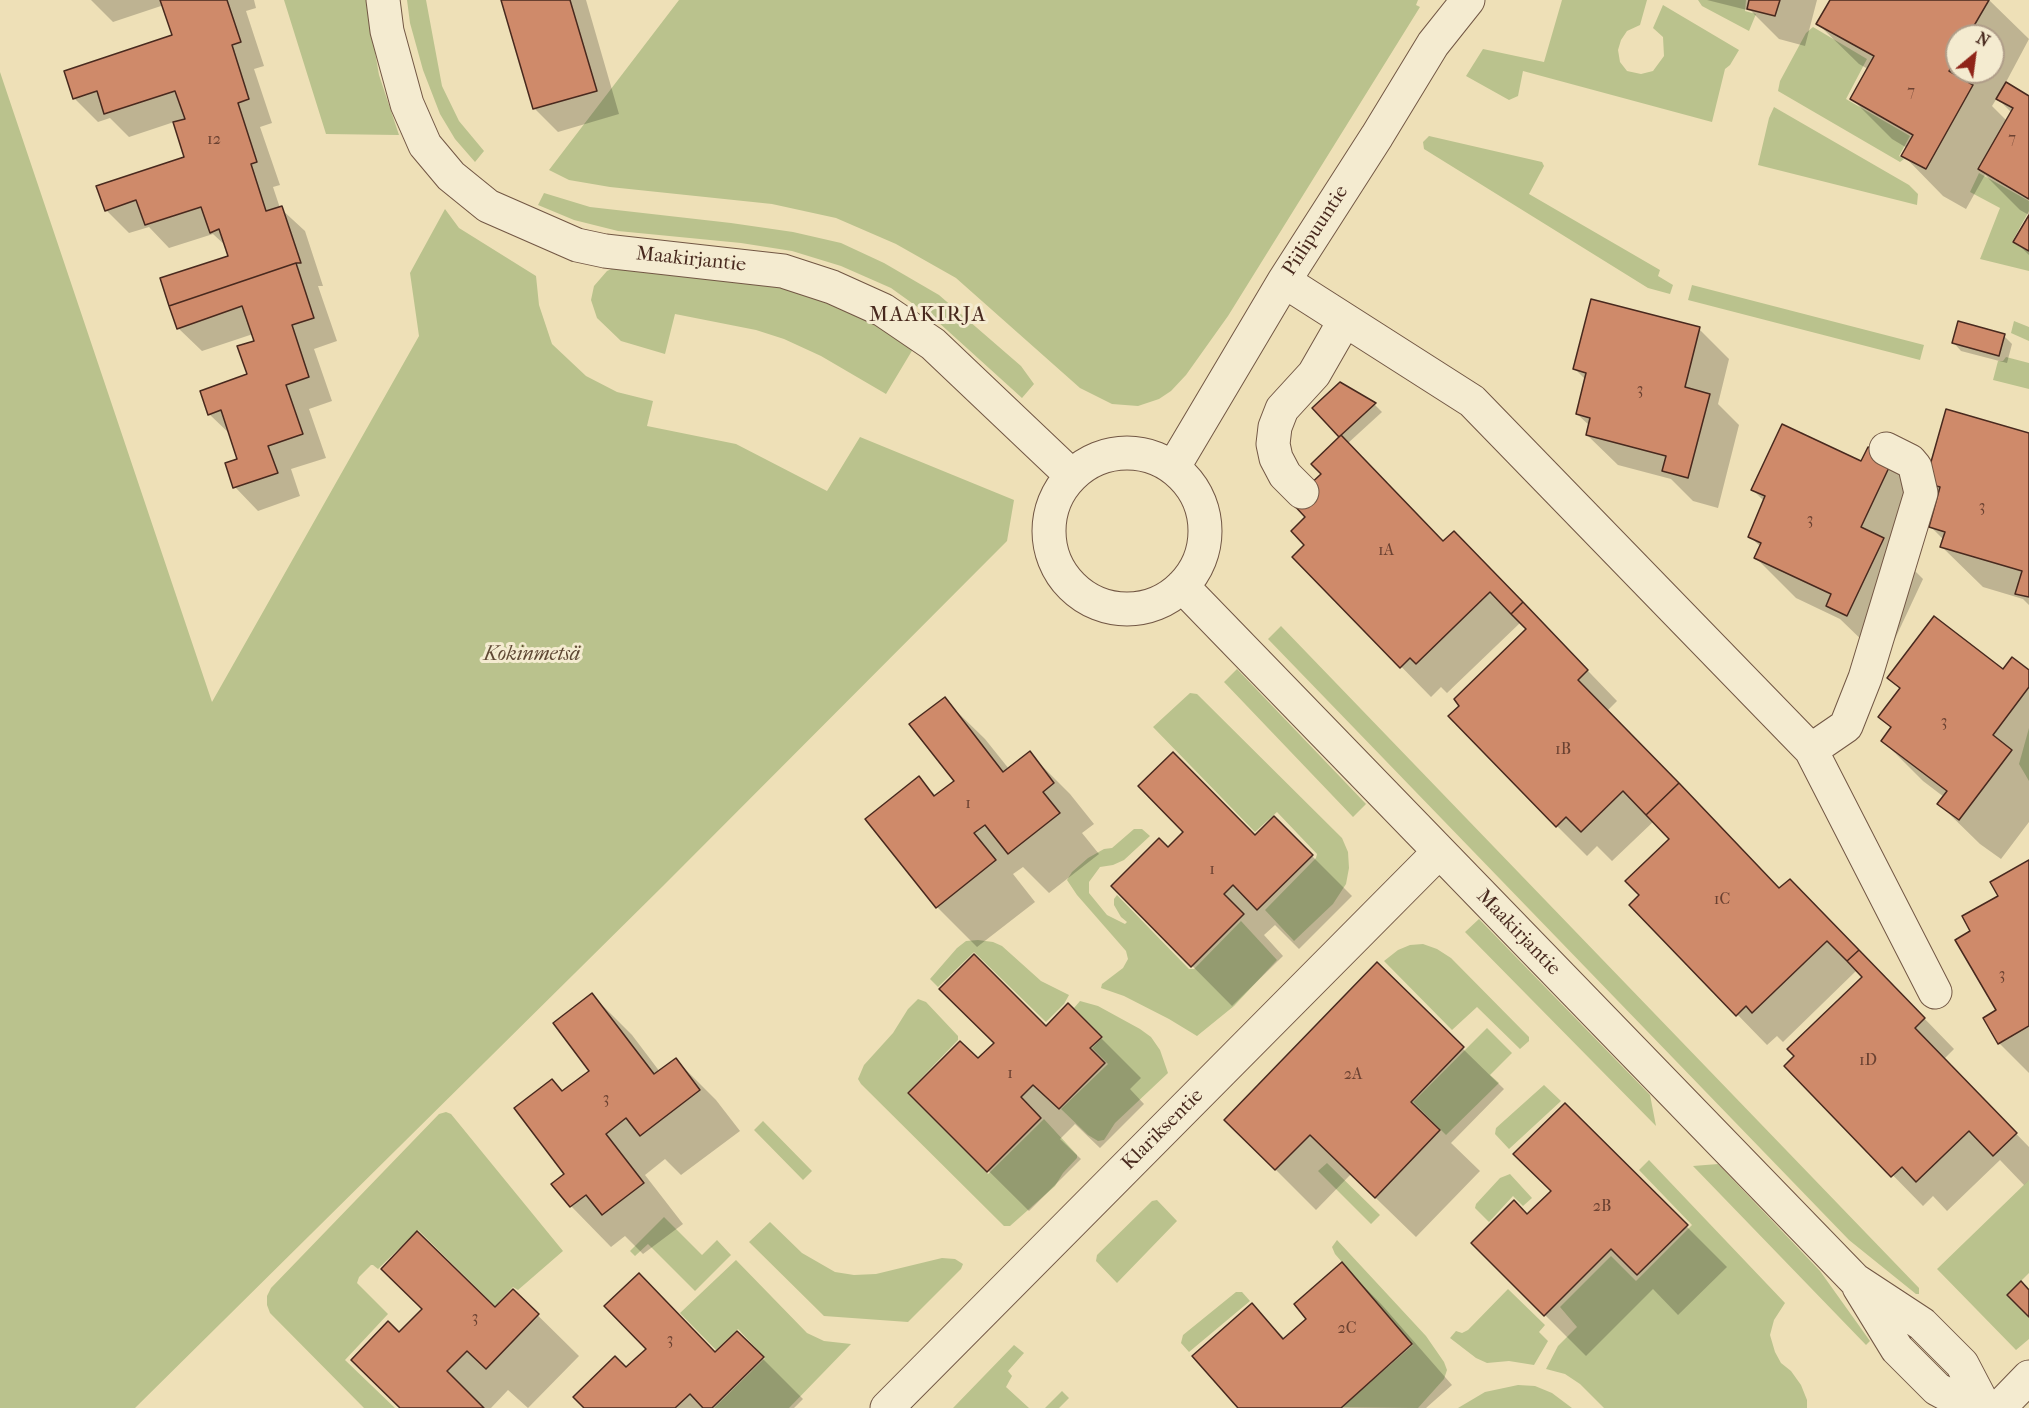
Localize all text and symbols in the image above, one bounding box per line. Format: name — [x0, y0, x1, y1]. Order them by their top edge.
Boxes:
north arrow — [1945, 24, 2005, 84]
text: N — [1973, 28, 1993, 51]
house number: 7 — [1907, 82, 1915, 102]
house number: 7 — [2008, 129, 2016, 149]
house number: 12 — [207, 130, 221, 150]
street label: Piilipuuntie — [1278, 181, 1354, 281]
street label: Maakirjantie — [635, 242, 747, 278]
district label: MAAKIRJA — [869, 303, 987, 329]
house number: 3 — [1637, 380, 1643, 400]
house number: 3 — [1979, 497, 1985, 517]
house number: 3 — [1807, 510, 1813, 530]
house number: 1A — [1378, 541, 1394, 561]
park label: Kokinmetsä — [484, 643, 580, 667]
house number: 3 — [1941, 712, 1947, 732]
house number: 1B — [1555, 740, 1571, 760]
house number: 1 — [965, 794, 971, 814]
house number: 1 — [1209, 860, 1215, 880]
street label: Maakirjantie — [1471, 885, 1565, 981]
house number: 1C — [1714, 890, 1730, 910]
house number: 3 — [1999, 965, 2005, 985]
house number: 1D — [1859, 1051, 1877, 1071]
house number: 1 — [1007, 1064, 1013, 1084]
house number: 2A — [1344, 1065, 1362, 1085]
street label: Klariksentie — [1117, 1084, 1209, 1176]
house number: 3 — [603, 1089, 609, 1109]
house number: 2B — [1593, 1197, 1611, 1217]
house number: 3 — [472, 1308, 478, 1328]
house number: 2C — [1338, 1319, 1356, 1339]
house number: 3 — [667, 1330, 673, 1350]

